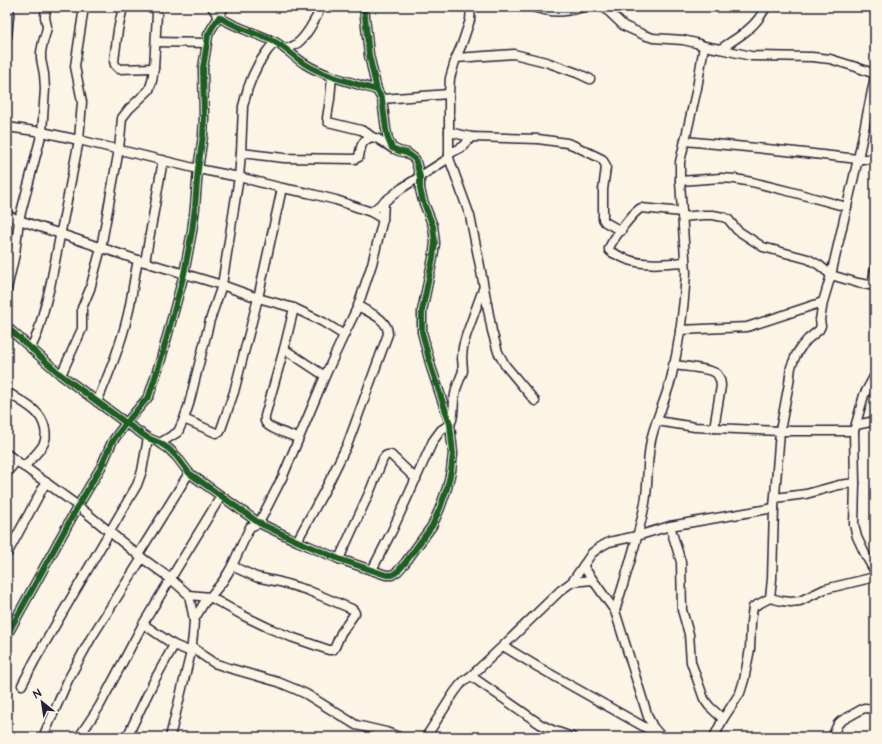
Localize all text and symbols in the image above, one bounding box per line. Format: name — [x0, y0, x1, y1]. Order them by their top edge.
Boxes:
north arrow — [22, 682, 62, 722]
text: N — [31, 686, 44, 702]

